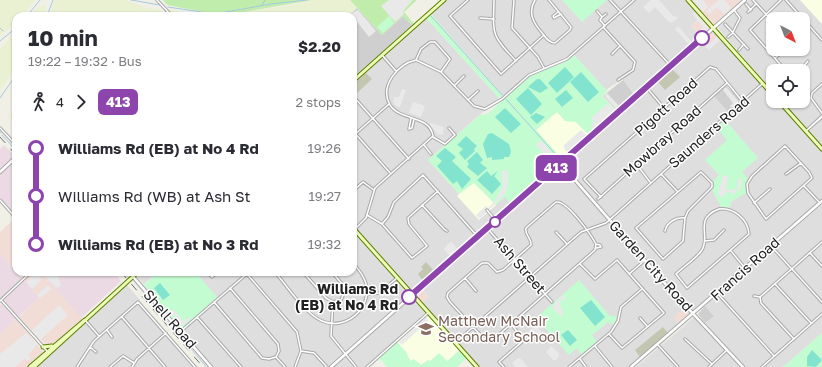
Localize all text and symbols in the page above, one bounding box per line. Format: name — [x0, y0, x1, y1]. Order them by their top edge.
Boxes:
north arrow — [766, 12, 810, 56]
map controls — [766, 12, 810, 108]
text: 10 min — [28, 24, 98, 51]
unlabelled marker — [694, 30, 710, 46]
text: $2.20 — [298, 37, 341, 55]
text: 19:22 – 19:32 · Bus — [28, 53, 142, 69]
button: locate — [766, 64, 810, 108]
street label: Pigott Road — [631, 74, 701, 139]
icon: walk — [28, 91, 50, 113]
icon: forward — [70, 91, 92, 113]
street label: Saunders Road — [665, 92, 753, 171]
text: 413 — [106, 93, 130, 110]
text: 4 — [56, 94, 64, 110]
text: 2 stops — [295, 94, 341, 110]
street label: Mowbray Road — [619, 101, 704, 180]
text: Williams Rd (EB) at No 4 Rd — [58, 139, 259, 157]
text: 19:26 — [308, 140, 341, 156]
line badge: 413 — [533, 155, 579, 181]
text: 413 — [544, 159, 568, 176]
text: Williams Rd (WB) at Ash St — [58, 187, 250, 205]
text: 19:27 — [308, 188, 341, 204]
unlabelled marker — [489, 216, 501, 228]
street label: Garden City Road — [606, 217, 697, 315]
street label: Ash Street — [491, 233, 550, 297]
street label: Francis Road — [707, 233, 783, 304]
text: Williams Rd (EB) at No 3 Rd — [58, 235, 258, 253]
text: 19:32 — [308, 236, 341, 252]
place label: Williams Rd (EB) at No 4 Rd — [295, 280, 398, 313]
street label: Shell Road — [140, 286, 201, 352]
marker: Williams Rd (EB) at No 4 Rd — [401, 289, 417, 305]
place label: Matthew McNair Secondary School — [438, 312, 560, 345]
school or university icon: Matthew McNair Secondary School — [417, 320, 435, 338]

